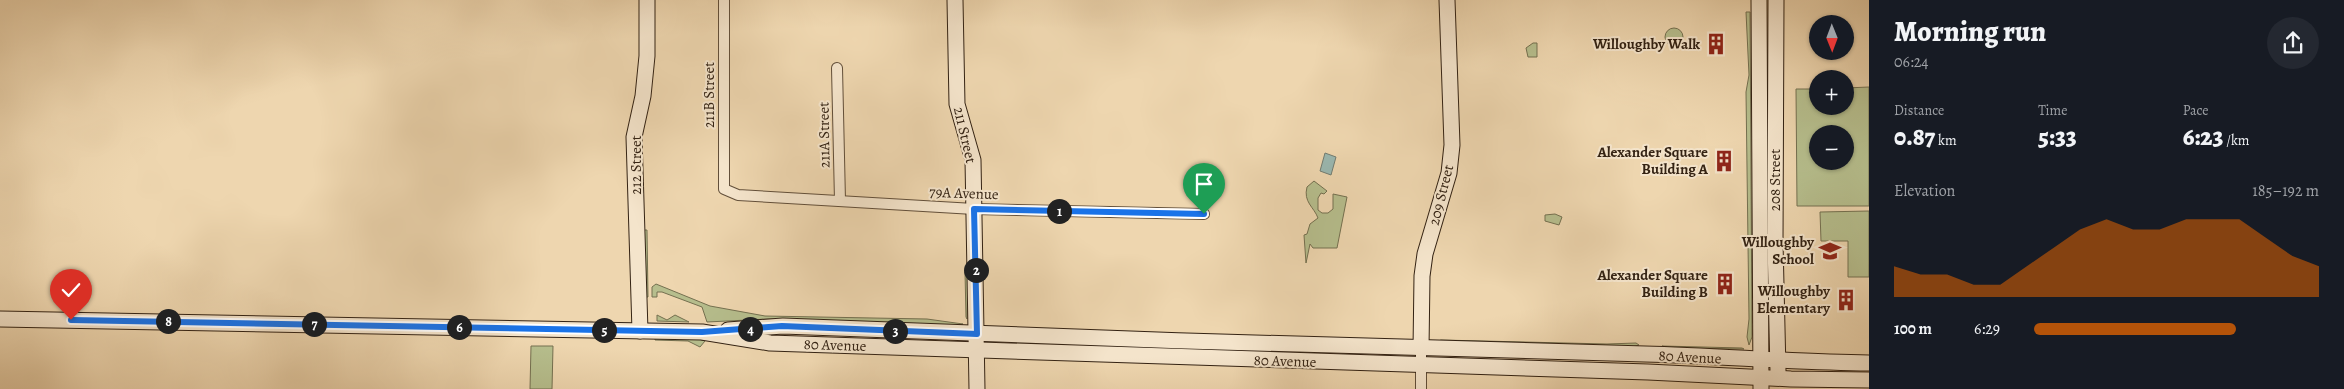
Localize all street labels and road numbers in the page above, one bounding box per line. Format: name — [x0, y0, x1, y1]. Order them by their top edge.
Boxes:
street label: 211B Street — [699, 62, 719, 128]
street label: 211A Street — [813, 102, 835, 168]
street label: 211 Street — [949, 105, 981, 165]
street label: 212 Street — [626, 135, 646, 195]
street label: 208 Street — [1765, 149, 1785, 211]
street label: 209 Street — [1424, 163, 1458, 227]
street label: 79A Avenue — [929, 182, 999, 204]
street label: 80 Avenue — [803, 334, 867, 356]
street label: 80 Avenue — [1658, 345, 1722, 369]
street label: 80 Avenue — [1253, 350, 1317, 372]

